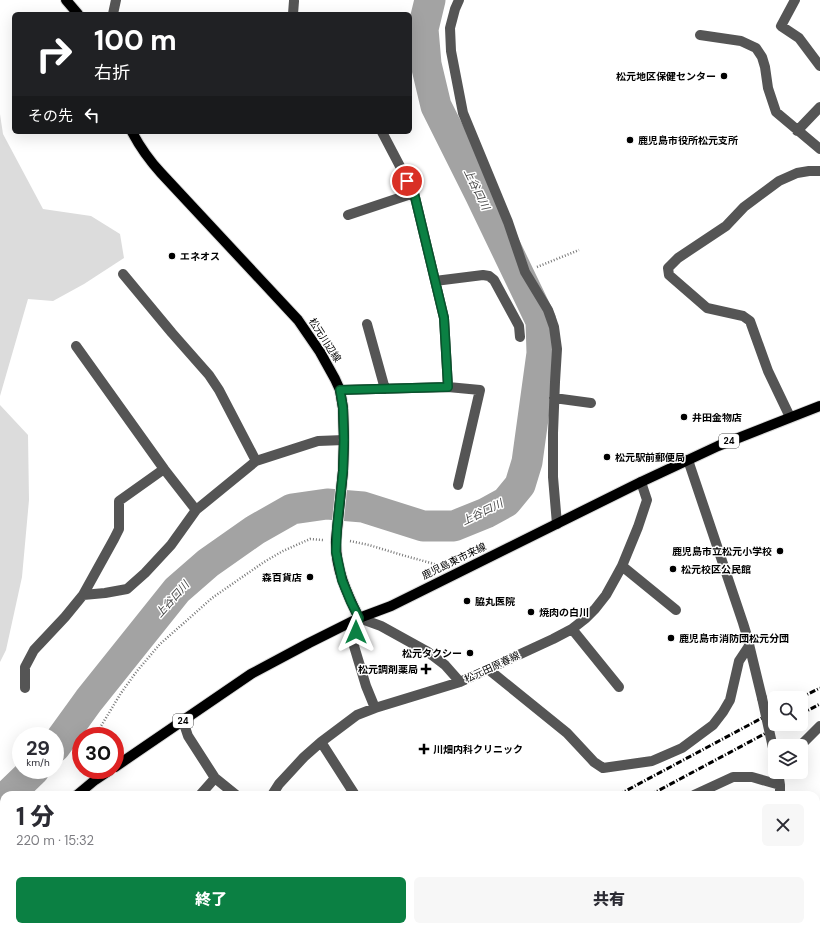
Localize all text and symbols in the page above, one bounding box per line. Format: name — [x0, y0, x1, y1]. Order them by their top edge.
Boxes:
text: 100 m — [94, 22, 177, 59]
icon: right — [28, 28, 80, 80]
text: 右折 — [94, 61, 130, 85]
place label: 松元地区保健センター — [616, 70, 716, 83]
marker: 松元地区保健センター — [719, 71, 729, 81]
icon: left — [81, 104, 103, 126]
text: その先 — [28, 106, 73, 126]
place label: 鹿児島市役所松元支所 — [638, 134, 738, 147]
marker: 鹿児島市役所松元支所 — [625, 135, 635, 145]
pin — [390, 164, 424, 198]
water label: 上谷口川 — [461, 166, 493, 213]
icon: arrive — [396, 170, 418, 192]
place label: エネオス — [180, 250, 220, 263]
marker: エネオス — [167, 251, 177, 261]
street label: 松元川辺線 — [306, 315, 344, 365]
place label: 井田金物店 — [692, 411, 742, 424]
marker: 井田金物店 — [679, 412, 689, 422]
road number: 24 — [719, 434, 739, 448]
place label: 松元駅前郵便局 — [615, 451, 685, 464]
marker: 松元駅前郵便局 — [602, 452, 612, 462]
water label: 上谷口川 — [459, 496, 506, 528]
street label: 鹿児島東市来線 — [420, 540, 488, 582]
place label: 鹿児島市立松元小学校 — [672, 545, 772, 558]
marker: 鹿児島市立松元小学校 — [775, 546, 785, 556]
place label: 松元校区公民館 — [681, 563, 751, 576]
marker: 松元校区公民館 — [668, 564, 678, 574]
place label: 森百貨店 — [262, 571, 302, 584]
marker: 森百貨店 — [305, 572, 315, 582]
water label: 上谷口川 — [152, 577, 193, 620]
place label: 脇丸医院 — [475, 595, 515, 608]
marker: 脇丸医院 — [462, 596, 472, 606]
place label: 焼肉の白川 — [539, 606, 589, 619]
marker: 焼肉の白川 — [526, 607, 536, 617]
position arrow — [335, 611, 377, 653]
place label: 鹿児島市消防団松元分団 — [679, 632, 789, 645]
marker: 鹿児島市消防団松元分団 — [666, 633, 676, 643]
place label: 松元タクシー — [402, 647, 462, 660]
street label: 松元田原春線 — [462, 648, 522, 686]
marker: 松元タクシー — [465, 648, 475, 658]
place label: 松元調剤薬局 — [358, 663, 418, 676]
marker: 松元調剤薬局 — [421, 664, 431, 674]
map controls — [768, 691, 808, 779]
button: search — [768, 691, 808, 731]
road number: 24 — [173, 714, 193, 728]
speed limit sign: 30 — [72, 727, 124, 779]
text: 29 — [26, 735, 50, 761]
button: layers — [768, 739, 808, 779]
marker: 川畑内科クリニック — [418, 743, 430, 755]
place label: 川畑内科クリニック — [433, 743, 523, 756]
text: km/h — [26, 756, 50, 769]
text: 1 分 — [16, 801, 54, 832]
button: close — [762, 804, 804, 846]
text: 220 m · 15:32 — [16, 832, 94, 849]
button: 終了 — [16, 877, 406, 923]
button: 共有 — [414, 877, 804, 923]

